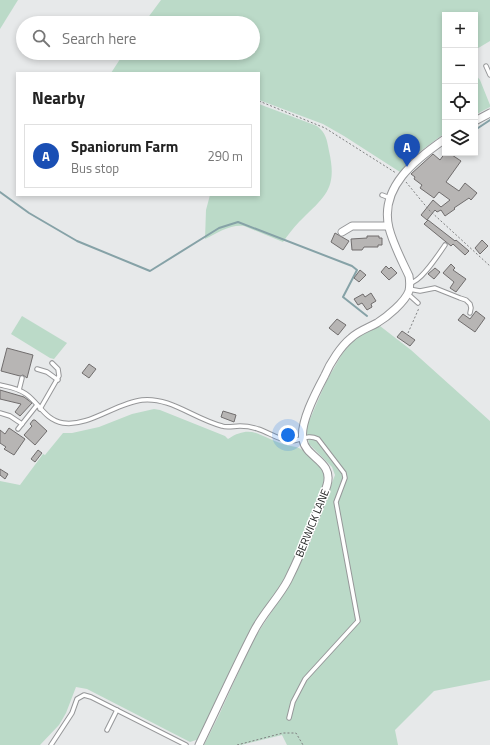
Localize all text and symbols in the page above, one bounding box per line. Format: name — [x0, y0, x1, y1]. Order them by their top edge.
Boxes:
map controls — [442, 12, 478, 156]
button: + — [442, 12, 478, 48]
search box — [16, 16, 260, 60]
icon: search — [30, 27, 52, 49]
text: Search here — [62, 27, 136, 50]
button: − — [442, 48, 478, 84]
button: locate — [442, 84, 478, 120]
text: Nearby — [32, 85, 85, 111]
button: layers — [442, 120, 478, 156]
pin: A — [394, 134, 420, 167]
text: Spaniorum Farm — [71, 135, 178, 158]
text: A — [42, 146, 50, 166]
text: 290 m — [207, 146, 243, 166]
text: Bus stop — [71, 158, 119, 178]
your location — [278, 425, 298, 445]
street label: BERWICK LANE — [291, 487, 333, 559]

